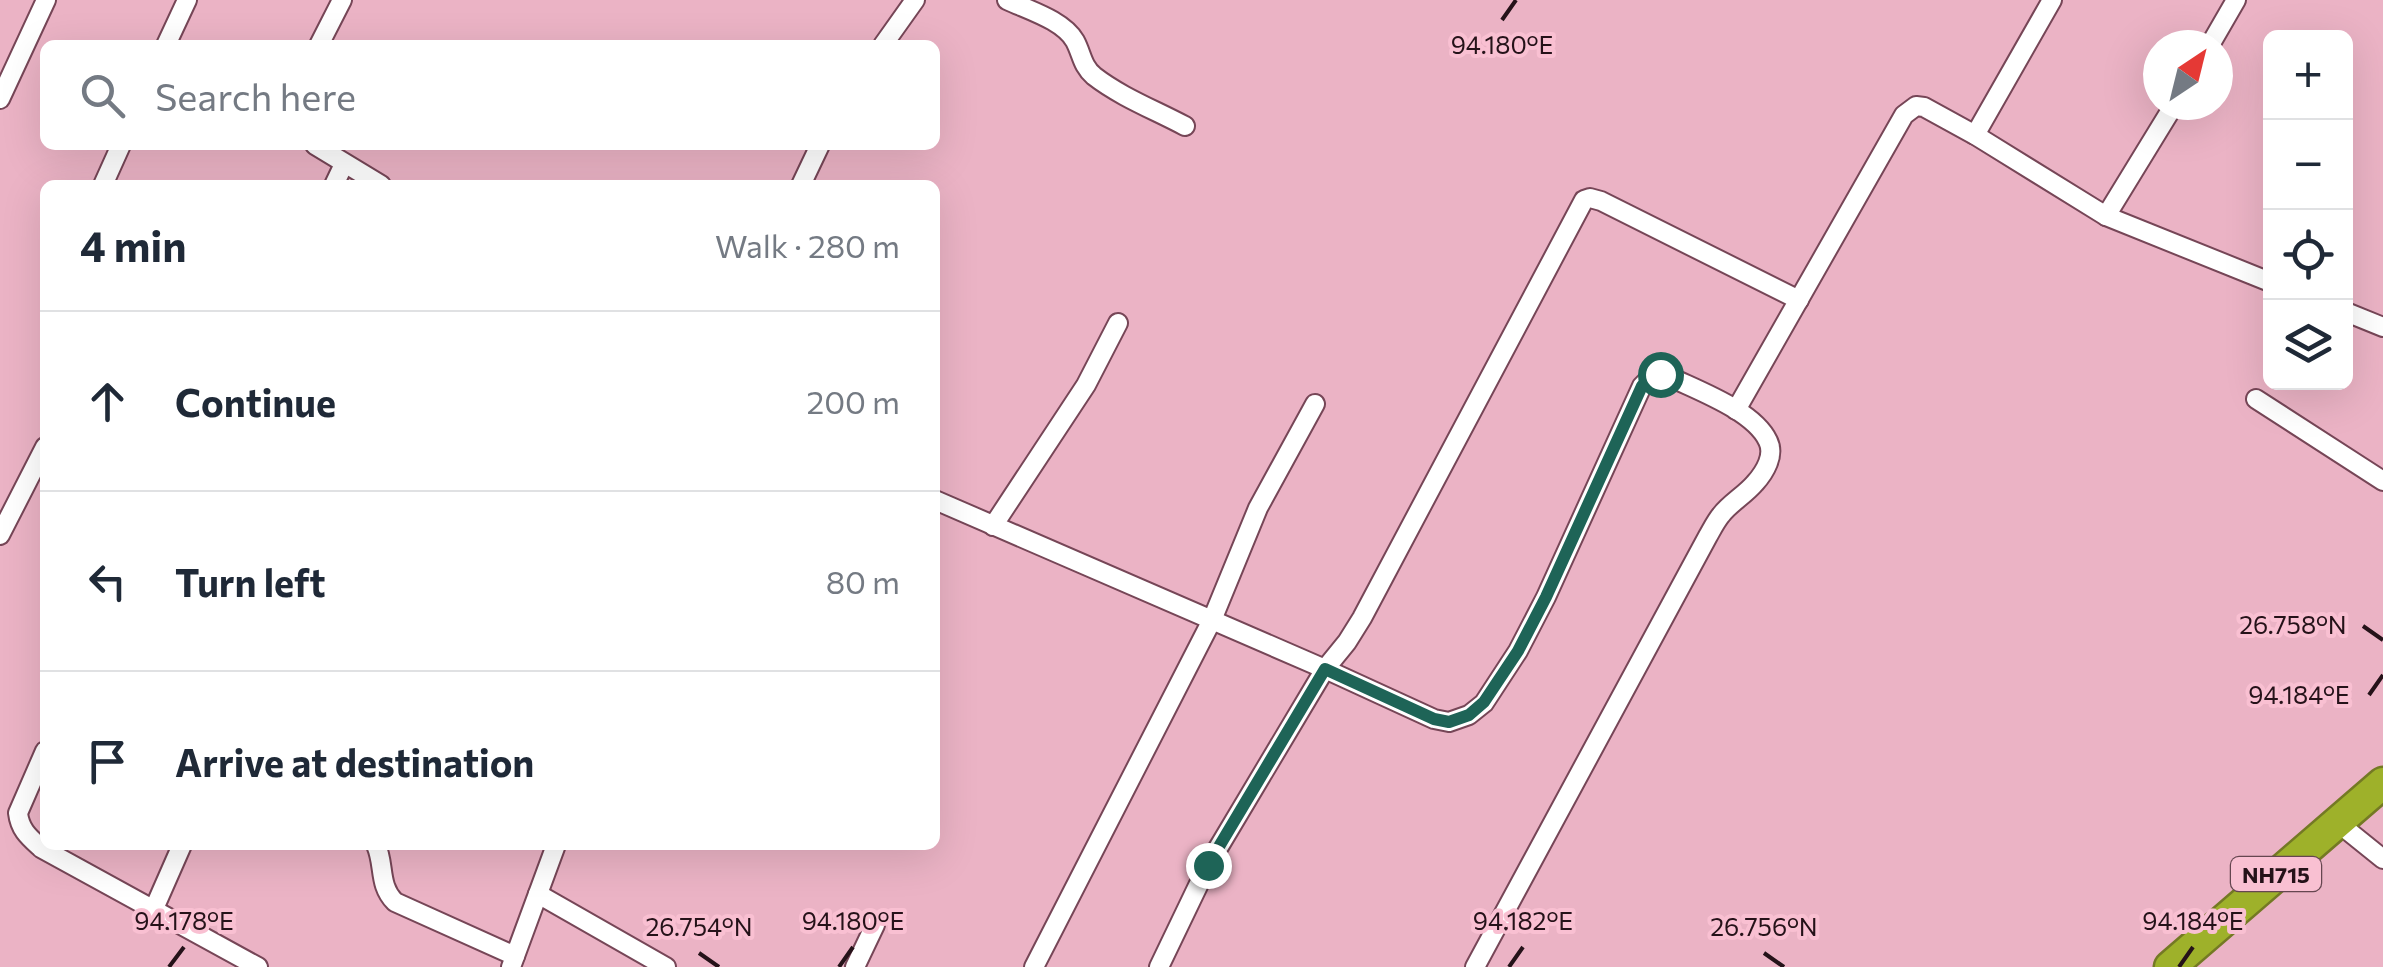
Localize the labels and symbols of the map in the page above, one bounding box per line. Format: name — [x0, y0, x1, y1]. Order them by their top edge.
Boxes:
text: 94.180°E — [1451, 29, 1553, 59]
north arrow — [2143, 30, 2233, 120]
route start — [1638, 352, 1684, 398]
text: 26.758°N — [2239, 609, 2347, 639]
text: 94.184°E — [2248, 679, 2350, 709]
route end — [1186, 843, 1232, 889]
road number: NH715 — [2231, 857, 2321, 891]
text: 94.178°E — [134, 905, 234, 935]
text: 94.180°E — [802, 905, 904, 935]
text: 94.182°E — [1473, 905, 1573, 935]
text: 94.184°E — [2142, 905, 2244, 935]
text: 26.754°N — [645, 911, 753, 941]
text: 26.756°N — [1710, 911, 1818, 941]

